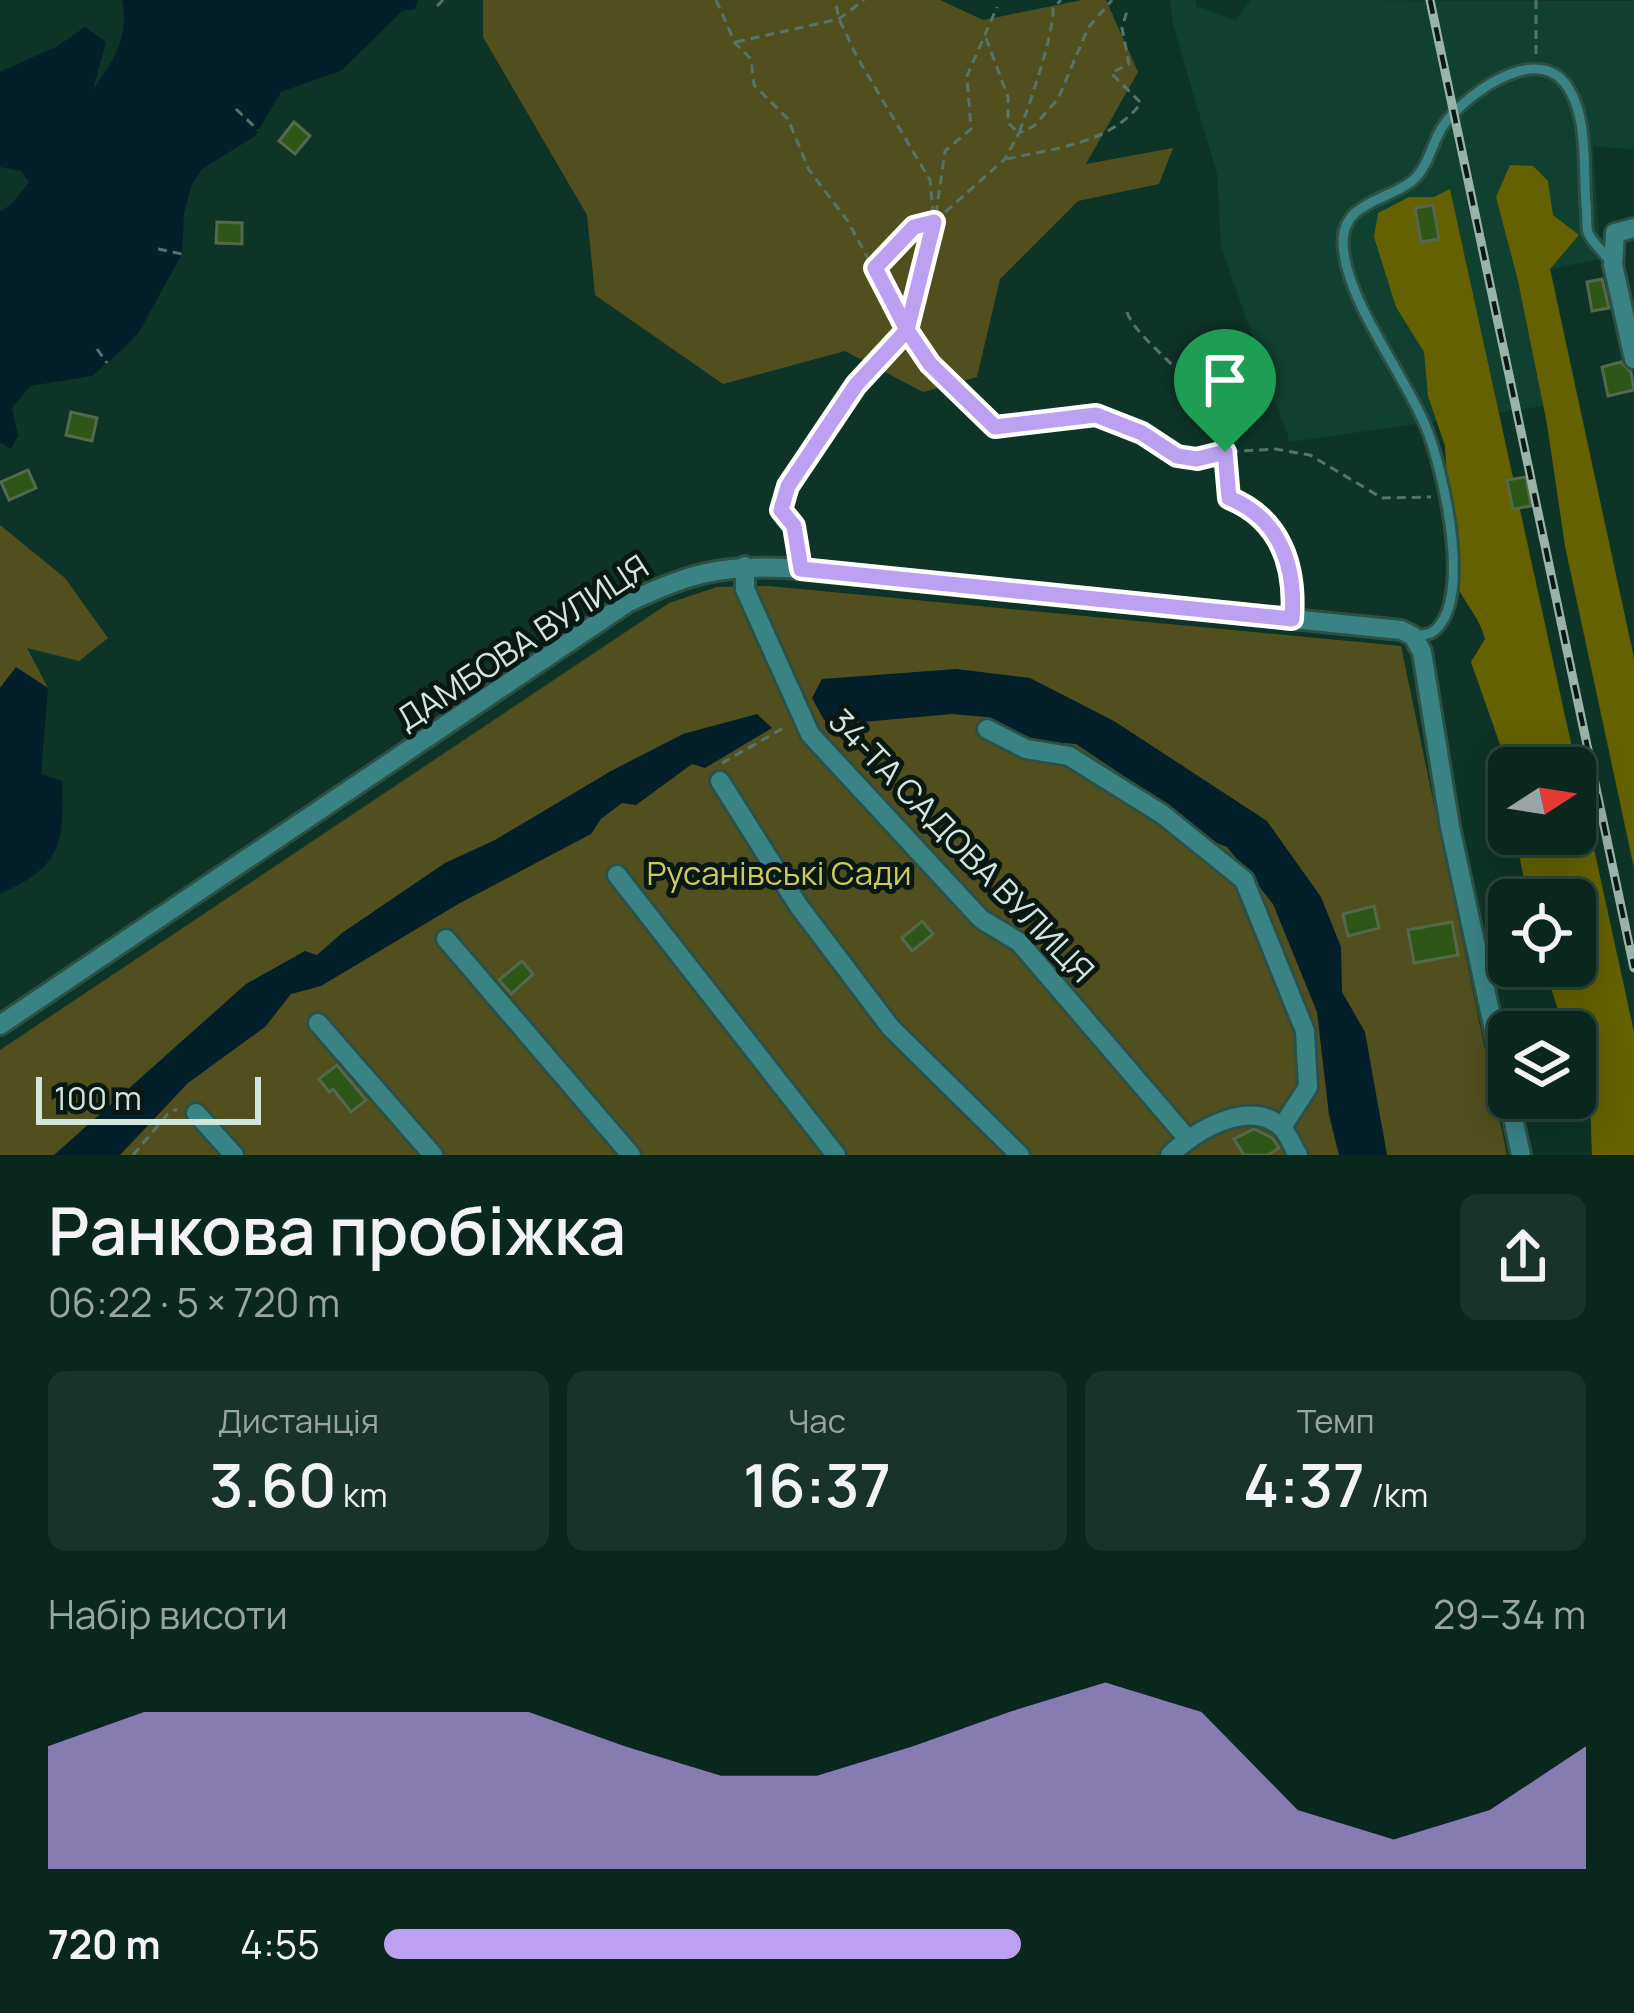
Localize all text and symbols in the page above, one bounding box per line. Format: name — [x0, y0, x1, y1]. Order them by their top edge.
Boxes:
pin — [1174, 329, 1276, 452]
icon: arrive — [1192, 347, 1258, 413]
street label: ДАМБОВА ВУЛИЦЯ — [387, 544, 657, 740]
street label: 34-ТА САДОВА ВУЛИЦЯ — [819, 698, 1105, 992]
north arrow — [1488, 747, 1596, 855]
map controls — [1488, 747, 1596, 1119]
park label: Русанівські Сади — [646, 850, 912, 895]
button: locate — [1488, 879, 1596, 987]
button: layers — [1488, 1011, 1596, 1119]
scale bar — [36, 1071, 261, 1124]
text: 100 m — [54, 1075, 142, 1120]
text: Ранкова пробіжка — [48, 1185, 626, 1275]
button: share — [1460, 1194, 1586, 1320]
text: 06:22 · 5 × 720 m — [48, 1275, 340, 1329]
text: Дистанція — [218, 1398, 379, 1443]
text: Час — [788, 1398, 846, 1443]
text: Темп — [1297, 1398, 1375, 1443]
text: 3.60 — [209, 1443, 337, 1525]
text: 16:37 — [743, 1443, 891, 1525]
text: 4:37 — [1243, 1443, 1365, 1525]
text: km — [337, 1472, 387, 1517]
text: /km — [1365, 1472, 1428, 1517]
text: Набір висоти — [48, 1587, 288, 1641]
text: 29–34 m — [1433, 1587, 1586, 1641]
text: 720 m — [48, 1917, 161, 1971]
text: 4:55 — [240, 1917, 320, 1971]

